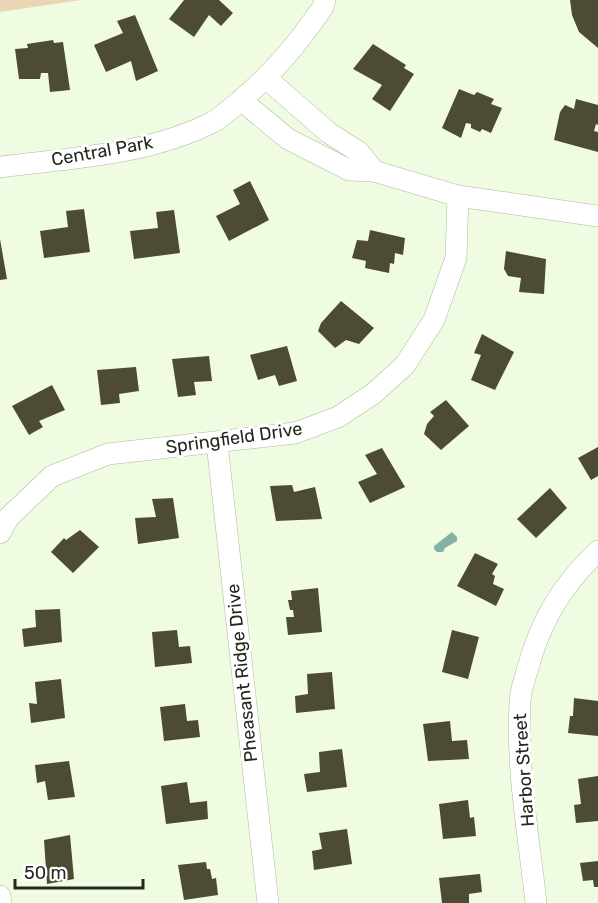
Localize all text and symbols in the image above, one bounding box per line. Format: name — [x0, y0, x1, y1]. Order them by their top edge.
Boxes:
street label: Central Park — [49, 131, 155, 171]
street label: Springfield Drive — [164, 418, 304, 458]
street label: Pheasant Ridge Drive — [222, 583, 262, 763]
street label: Harbor Street — [509, 713, 539, 827]
scale bar — [15, 852, 142, 890]
text: 50 m — [24, 862, 67, 884]

